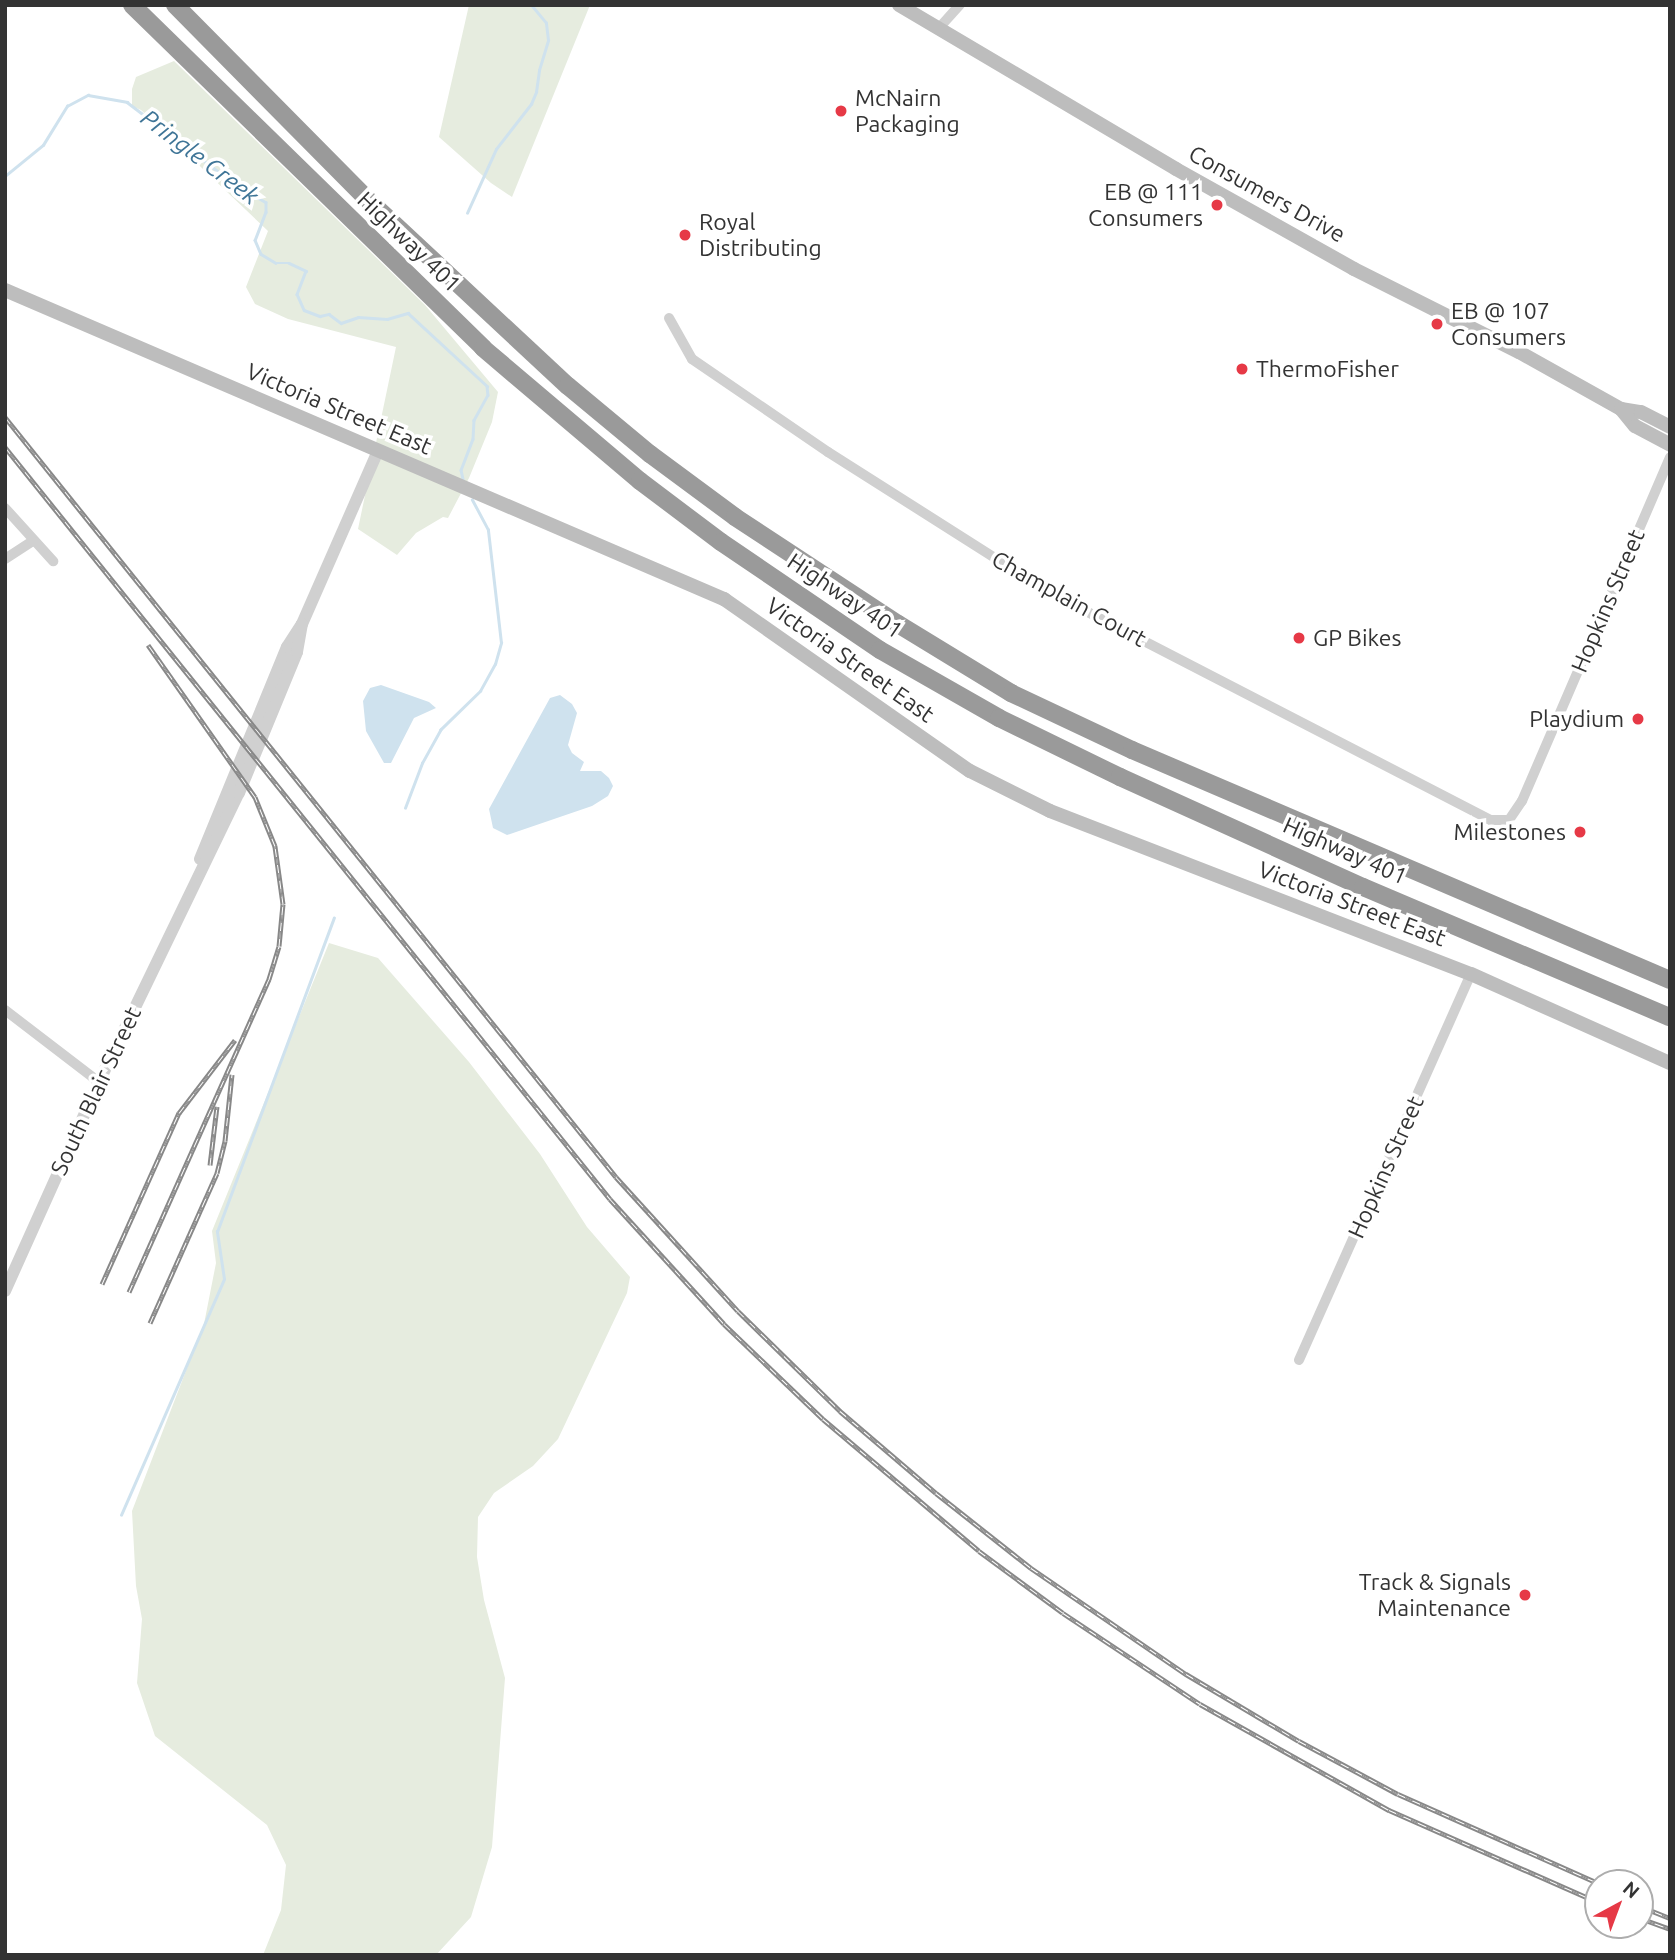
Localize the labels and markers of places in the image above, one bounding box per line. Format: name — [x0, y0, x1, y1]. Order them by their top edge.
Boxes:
place label: McNairn Packaging — [855, 84, 960, 138]
marker: McNairn Packaging — [833, 103, 849, 119]
place label: EB @ 111 Consumers — [1088, 178, 1203, 232]
marker: EB @ 111 Consumers — [1209, 197, 1225, 213]
place label: Royal Distributing — [699, 208, 822, 262]
marker: Royal Distributing — [677, 227, 693, 243]
place label: EB @ 107 Consumers — [1451, 297, 1566, 351]
marker: EB @ 107 Consumers — [1429, 316, 1445, 332]
place label: ThermoFisher — [1256, 355, 1399, 383]
marker: ThermoFisher — [1234, 361, 1250, 377]
place label: GP Bikes — [1313, 624, 1401, 652]
marker: GP Bikes — [1291, 630, 1307, 646]
place label: Playdium — [1529, 705, 1624, 733]
marker: Playdium — [1630, 711, 1646, 727]
place label: Milestones — [1453, 818, 1566, 846]
marker: Milestones — [1572, 824, 1588, 840]
place label: Track & Signals Maintenance — [1359, 1568, 1511, 1622]
marker: Track & Signals Maintenance — [1517, 1587, 1533, 1603]

